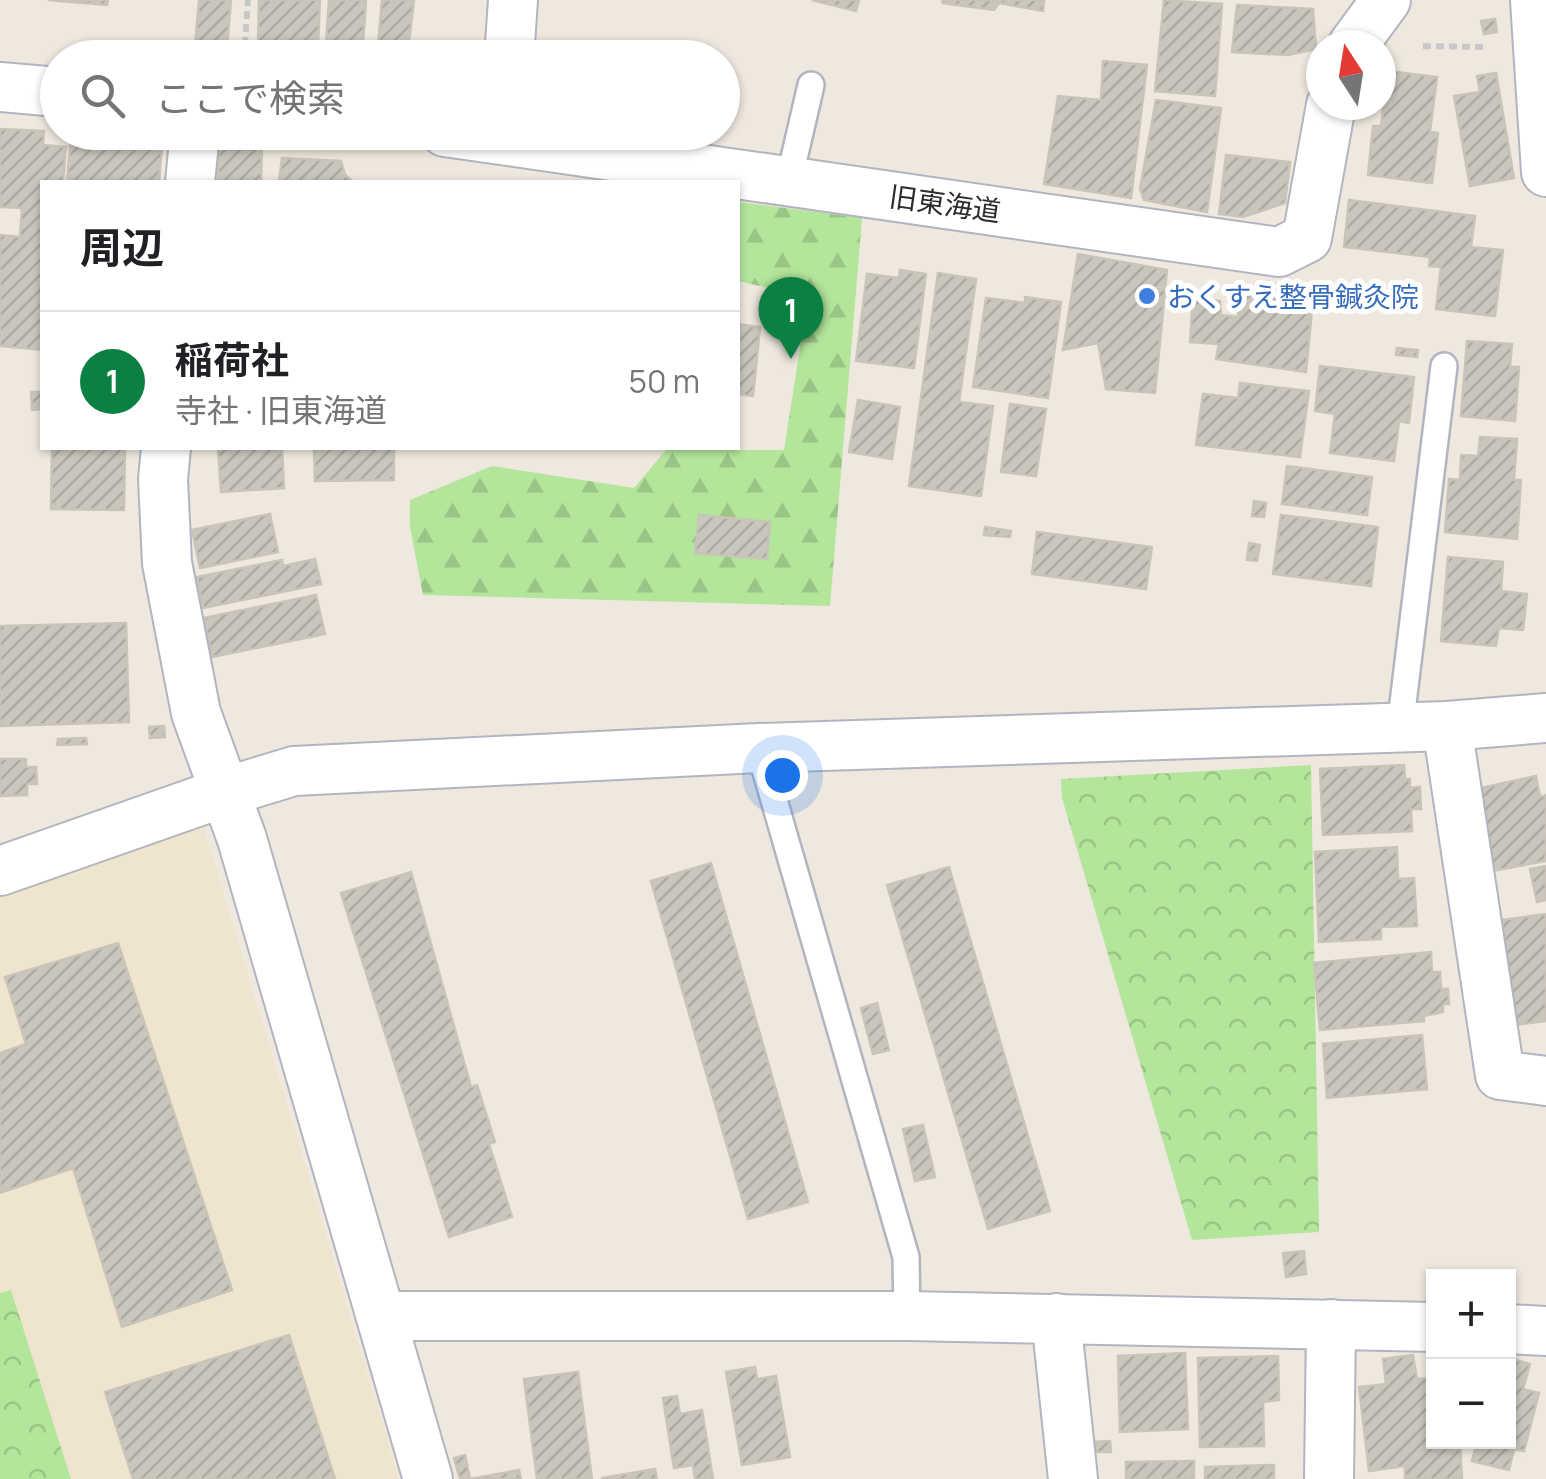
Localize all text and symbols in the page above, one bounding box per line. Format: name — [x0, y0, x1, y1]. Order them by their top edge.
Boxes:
north arrow — [1306, 30, 1396, 120]
search box — [40, 40, 740, 150]
icon: search — [75, 68, 130, 123]
text: ここで検索 — [155, 71, 345, 123]
street label: 旧東海道 — [887, 176, 1003, 230]
text: 周辺 — [80, 218, 164, 276]
pin: 1 — [758, 276, 824, 359]
place label: おくすえ整骨鍼灸院 — [1167, 277, 1419, 315]
marker: おくすえ整骨鍼灸院 — [1136, 285, 1158, 307]
text: 稲荷社 — [175, 333, 289, 385]
text: 1 — [105, 359, 120, 403]
text: 50 m — [628, 359, 700, 403]
text: 寺社 · 旧東海道 — [175, 388, 387, 432]
your location — [757, 750, 808, 801]
map controls — [1426, 1269, 1516, 1449]
button: + — [1426, 1269, 1516, 1359]
button: − — [1426, 1359, 1516, 1449]

